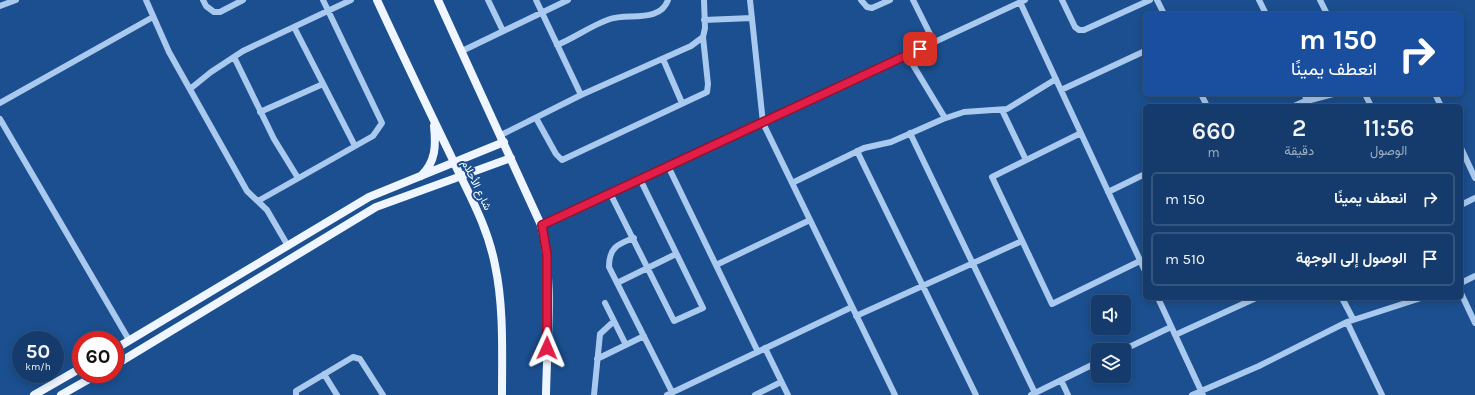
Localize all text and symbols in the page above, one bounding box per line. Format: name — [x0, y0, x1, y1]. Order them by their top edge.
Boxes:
text: 150 m — [1299, 23, 1377, 56]
icon: right — [1391, 28, 1443, 80]
pin — [903, 32, 937, 66]
icon: arrive — [909, 38, 931, 60]
text: انعطف يمينًا — [1291, 58, 1377, 80]
text: 2 — [1292, 114, 1306, 142]
text: 11:56 — [1363, 114, 1414, 142]
text: 660 — [1192, 117, 1235, 145]
text: دقيقة — [1284, 143, 1314, 158]
text: الوصول — [1370, 143, 1407, 158]
text: m — [1208, 145, 1220, 160]
street label: شارع الأحلام — [458, 158, 494, 213]
icon: right — [1419, 188, 1441, 210]
text: انعطف يمينًا — [1334, 189, 1407, 207]
text: 150 m — [1165, 190, 1205, 208]
icon: arrive — [1419, 248, 1441, 270]
text: الوصول إلى الوجهة — [1296, 249, 1407, 267]
text: 510 m — [1165, 250, 1205, 268]
map controls — [1091, 295, 1131, 383]
button: sound — [1091, 295, 1131, 335]
position arrow — [526, 327, 568, 369]
speed limit sign: 60 — [72, 331, 124, 383]
text: 50 — [26, 340, 50, 363]
button: layers — [1091, 343, 1131, 383]
text: km/h — [25, 361, 51, 373]

